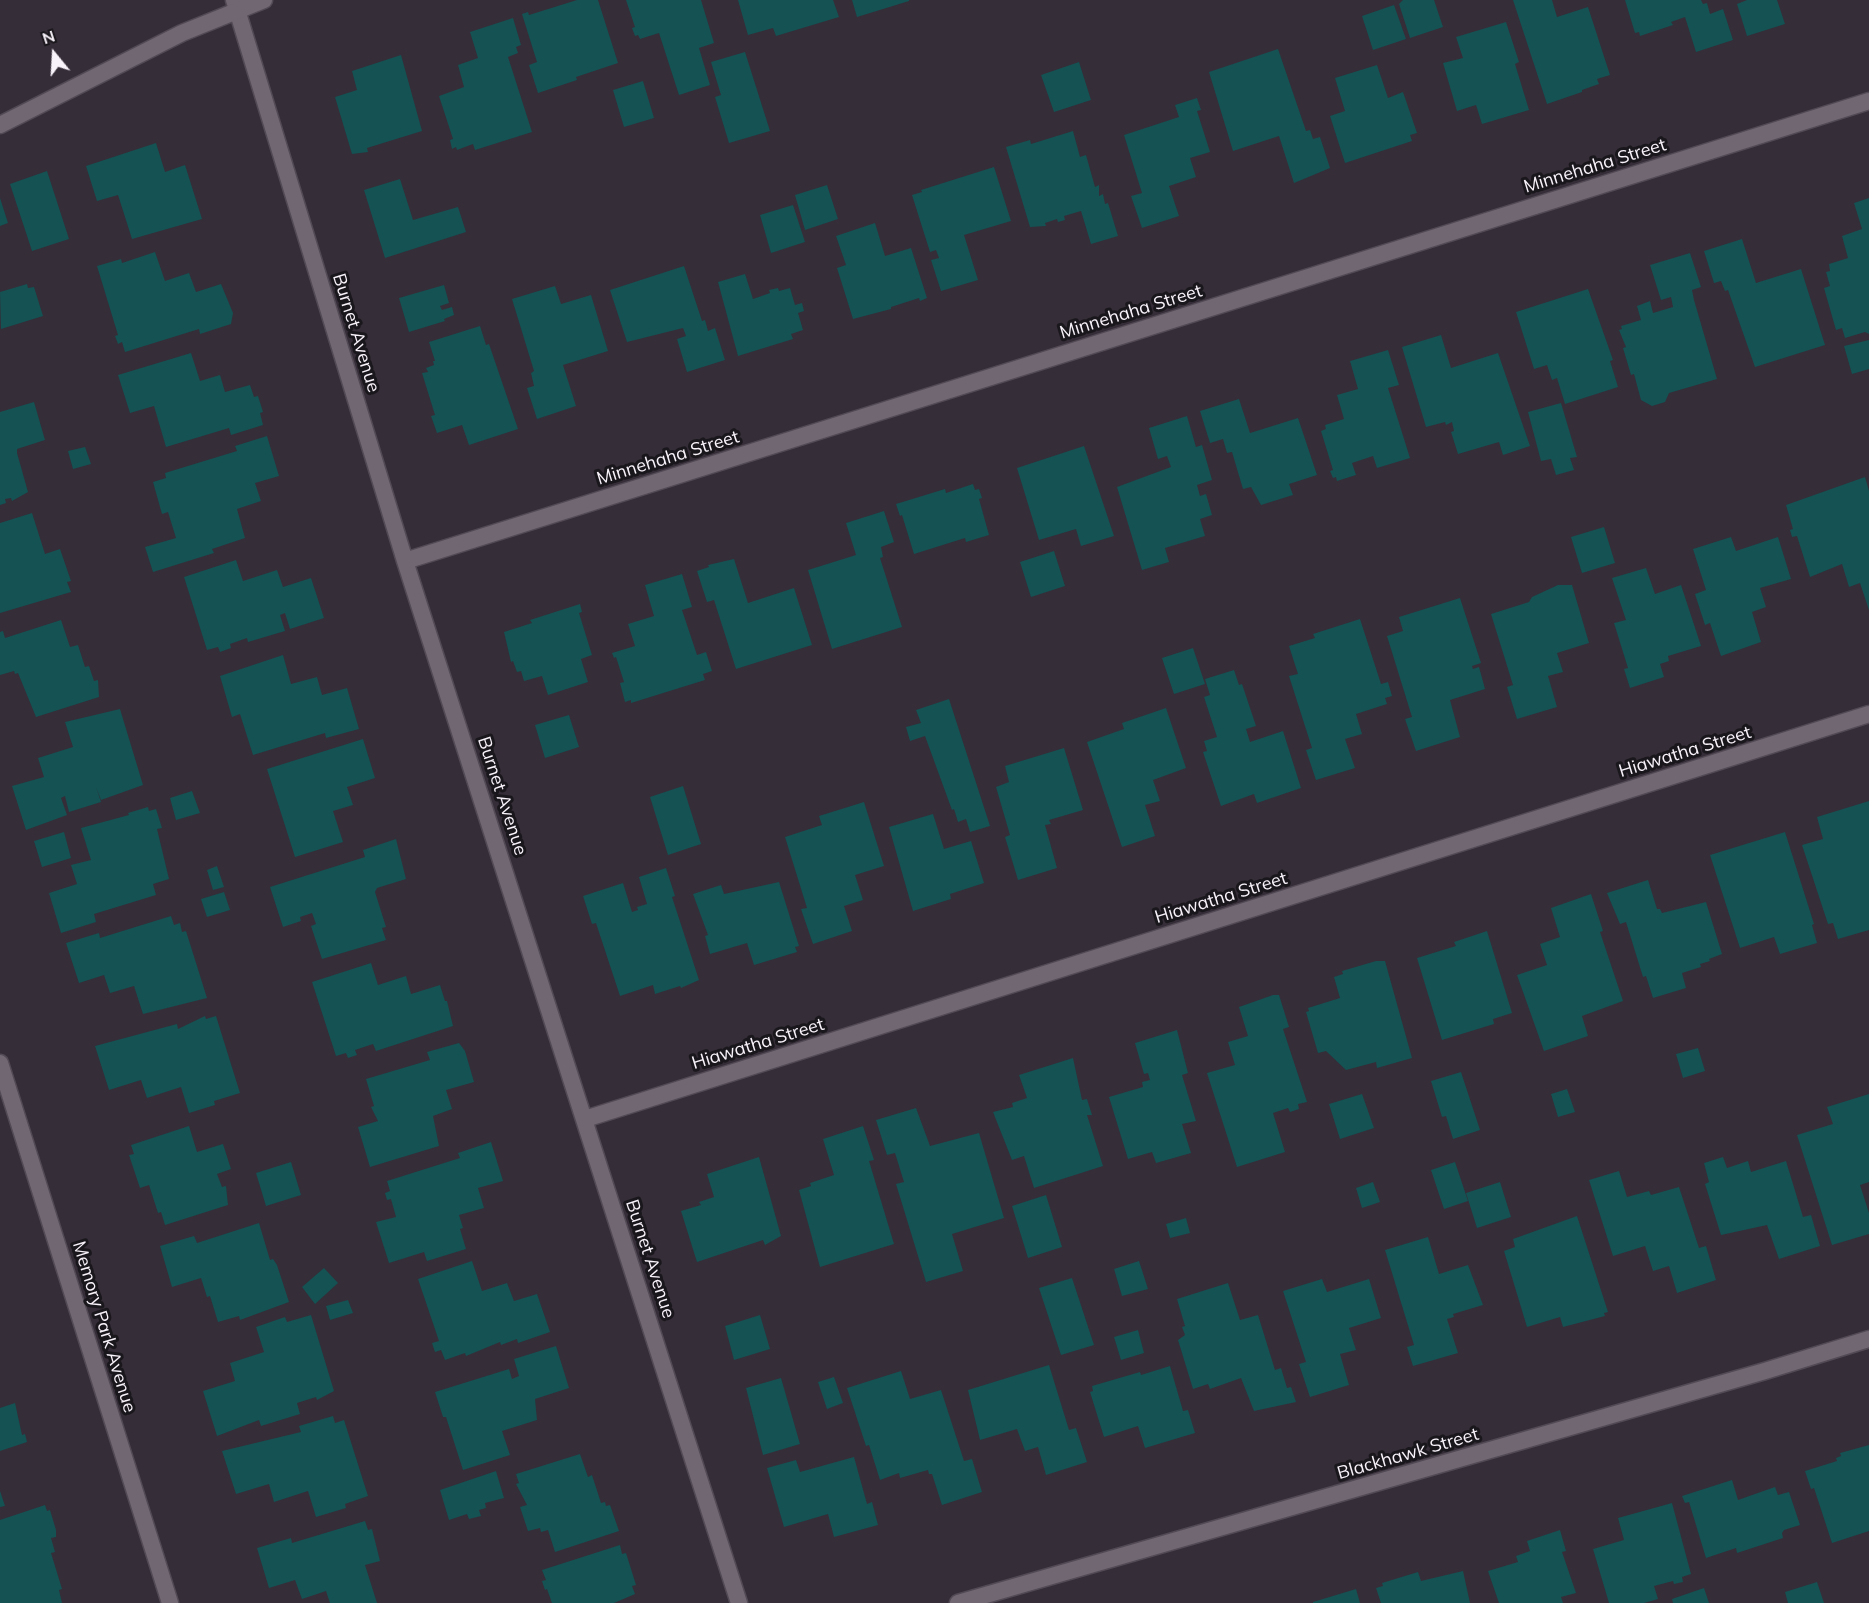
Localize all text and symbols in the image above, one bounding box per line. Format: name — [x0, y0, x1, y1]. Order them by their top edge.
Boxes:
north arrow — [24, 24, 84, 84]
text: N — [40, 26, 57, 48]
street label: Minnehaha Street — [1521, 134, 1669, 198]
street label: Burnet Avenue — [328, 271, 384, 395]
street label: Minnehaha Street — [1057, 280, 1205, 344]
street label: Minnehaha Street — [594, 426, 742, 490]
street label: Hiawatha Street — [1616, 722, 1754, 782]
street label: Burnet Avenue — [473, 734, 531, 858]
street label: Hiawatha Street — [1152, 868, 1290, 928]
street label: Hiawatha Street — [689, 1014, 827, 1074]
street label: Burnet Avenue — [621, 1197, 679, 1321]
street label: Memory Park Avenue — [68, 1239, 140, 1415]
street label: Blackhawk Street — [1335, 1423, 1481, 1485]

